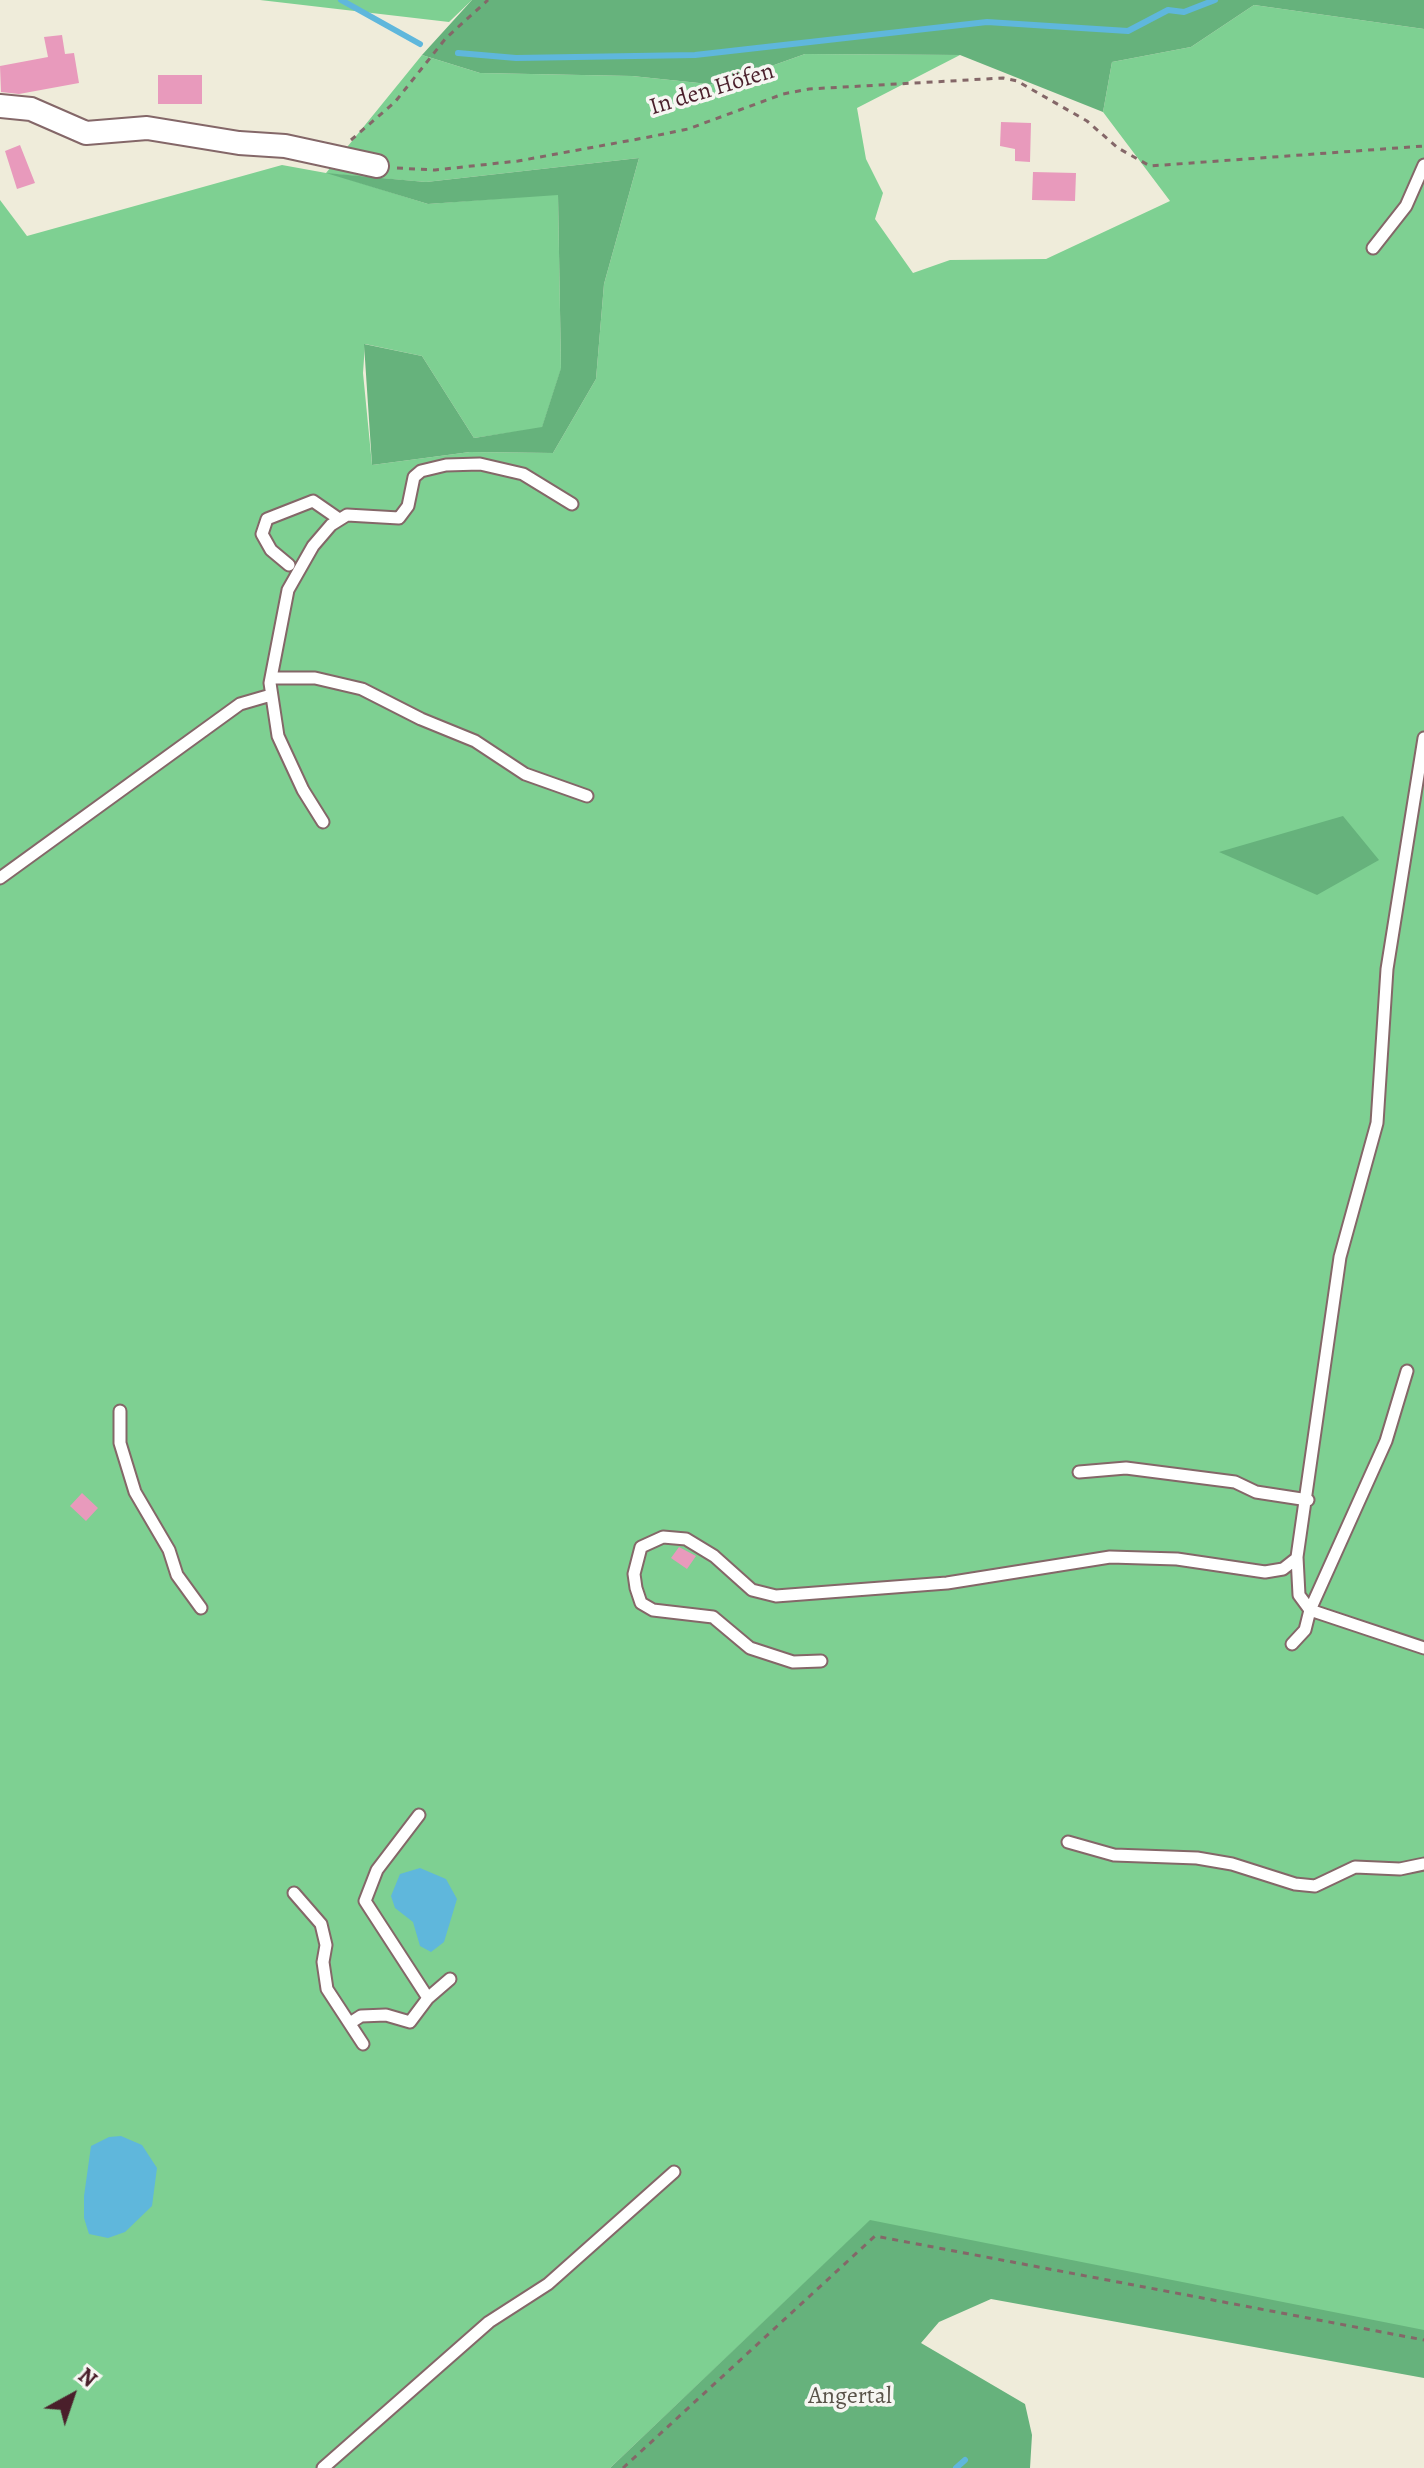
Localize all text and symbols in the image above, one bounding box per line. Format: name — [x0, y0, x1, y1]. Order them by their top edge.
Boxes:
street label: In den Höfen — [646, 57, 778, 123]
north arrow — [32, 2356, 112, 2436]
text: N — [72, 2361, 103, 2394]
park label: Angertal — [808, 2383, 892, 2411]

